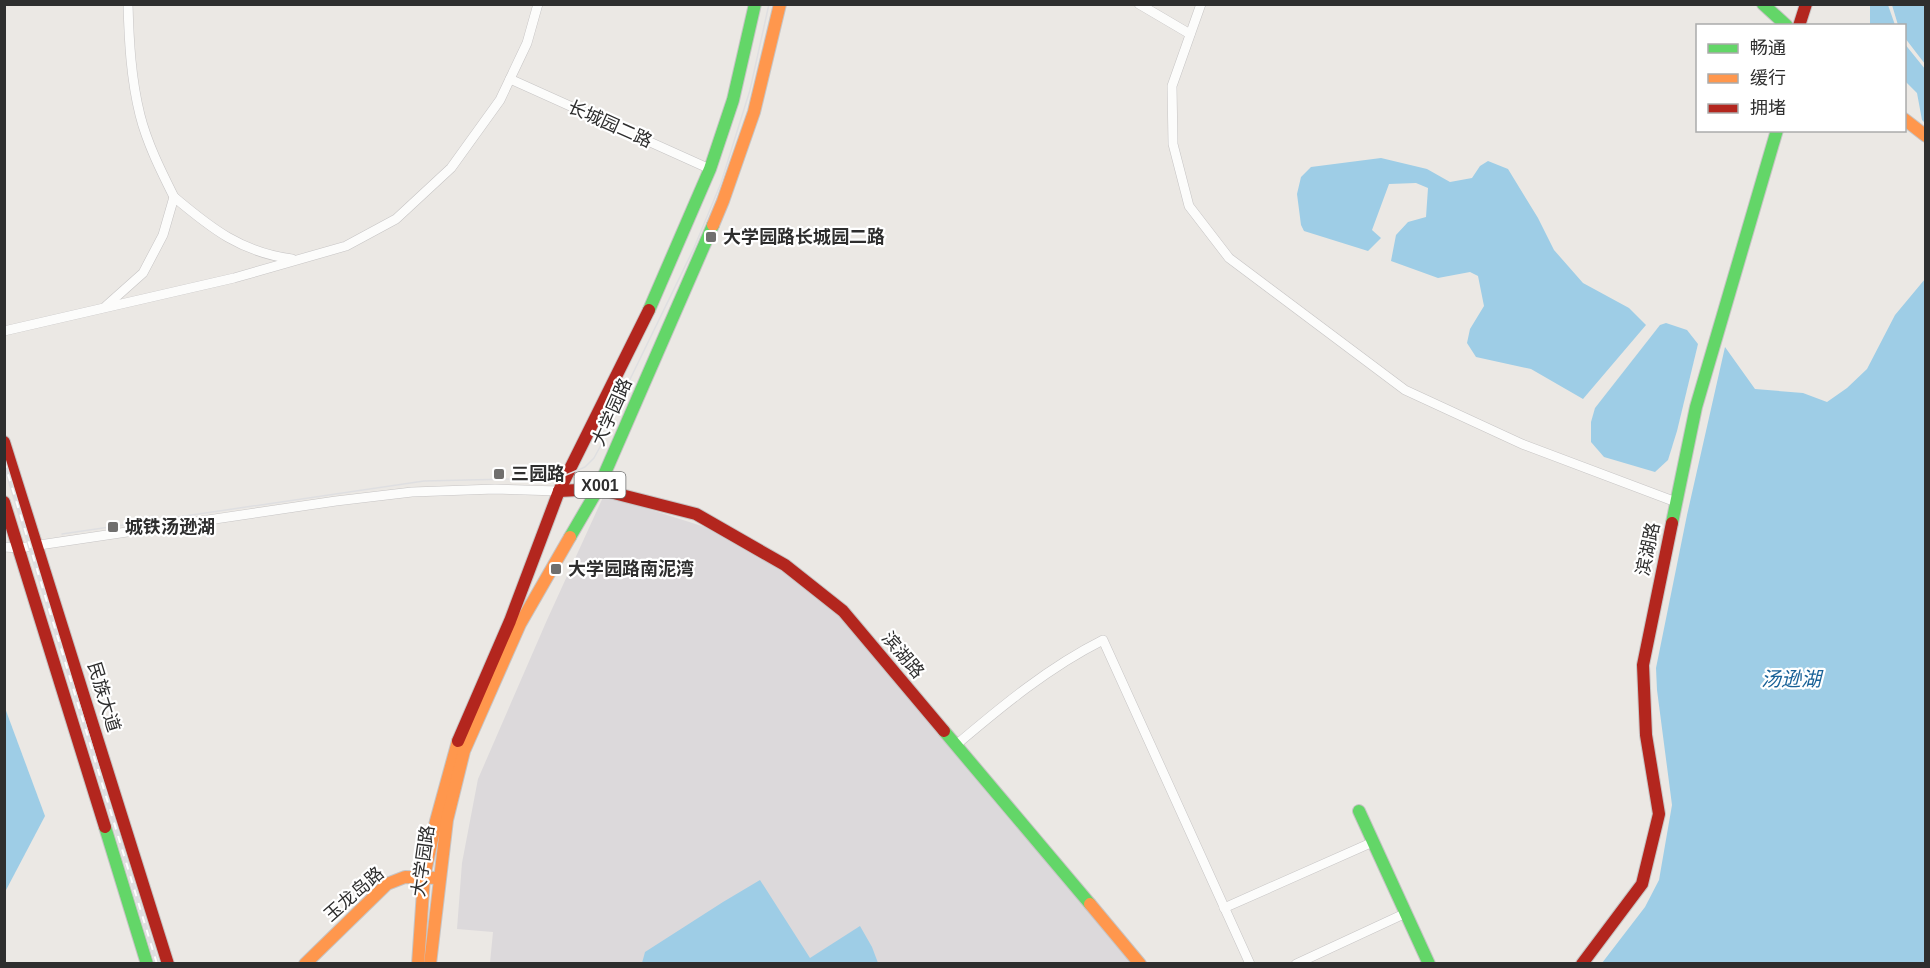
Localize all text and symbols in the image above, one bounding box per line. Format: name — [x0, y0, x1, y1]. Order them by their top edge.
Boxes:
legend — [1696, 24, 1906, 132]
text: 畅通 — [1750, 38, 1786, 58]
text: 缓行 — [1750, 68, 1786, 88]
street label: 长城园二路 — [565, 97, 655, 151]
text: 拥堵 — [1750, 98, 1786, 118]
place label: 大学园路长城园二路 — [723, 227, 885, 247]
marker: 大学园路长城园二路 — [704, 230, 718, 244]
street label: 大学园路 — [588, 375, 636, 449]
place label: 三园路 — [511, 464, 565, 484]
marker: 三园路 — [492, 467, 506, 481]
road number: X001 — [574, 472, 626, 498]
place label: 城铁汤逊湖 — [125, 517, 215, 537]
marker: 城铁汤逊湖 — [106, 520, 120, 534]
street label: 滨湖路 — [1633, 521, 1663, 577]
place label: 大学园路南泥湾 — [568, 559, 694, 579]
marker: 大学园路南泥湾 — [549, 562, 563, 576]
street label: 滨湖路 — [878, 628, 928, 682]
street label: 民族大道 — [84, 660, 124, 734]
water label: 汤逊湖 — [1761, 668, 1824, 690]
street label: 大学园路 — [408, 824, 438, 898]
street label: 玉龙岛路 — [320, 863, 388, 925]

